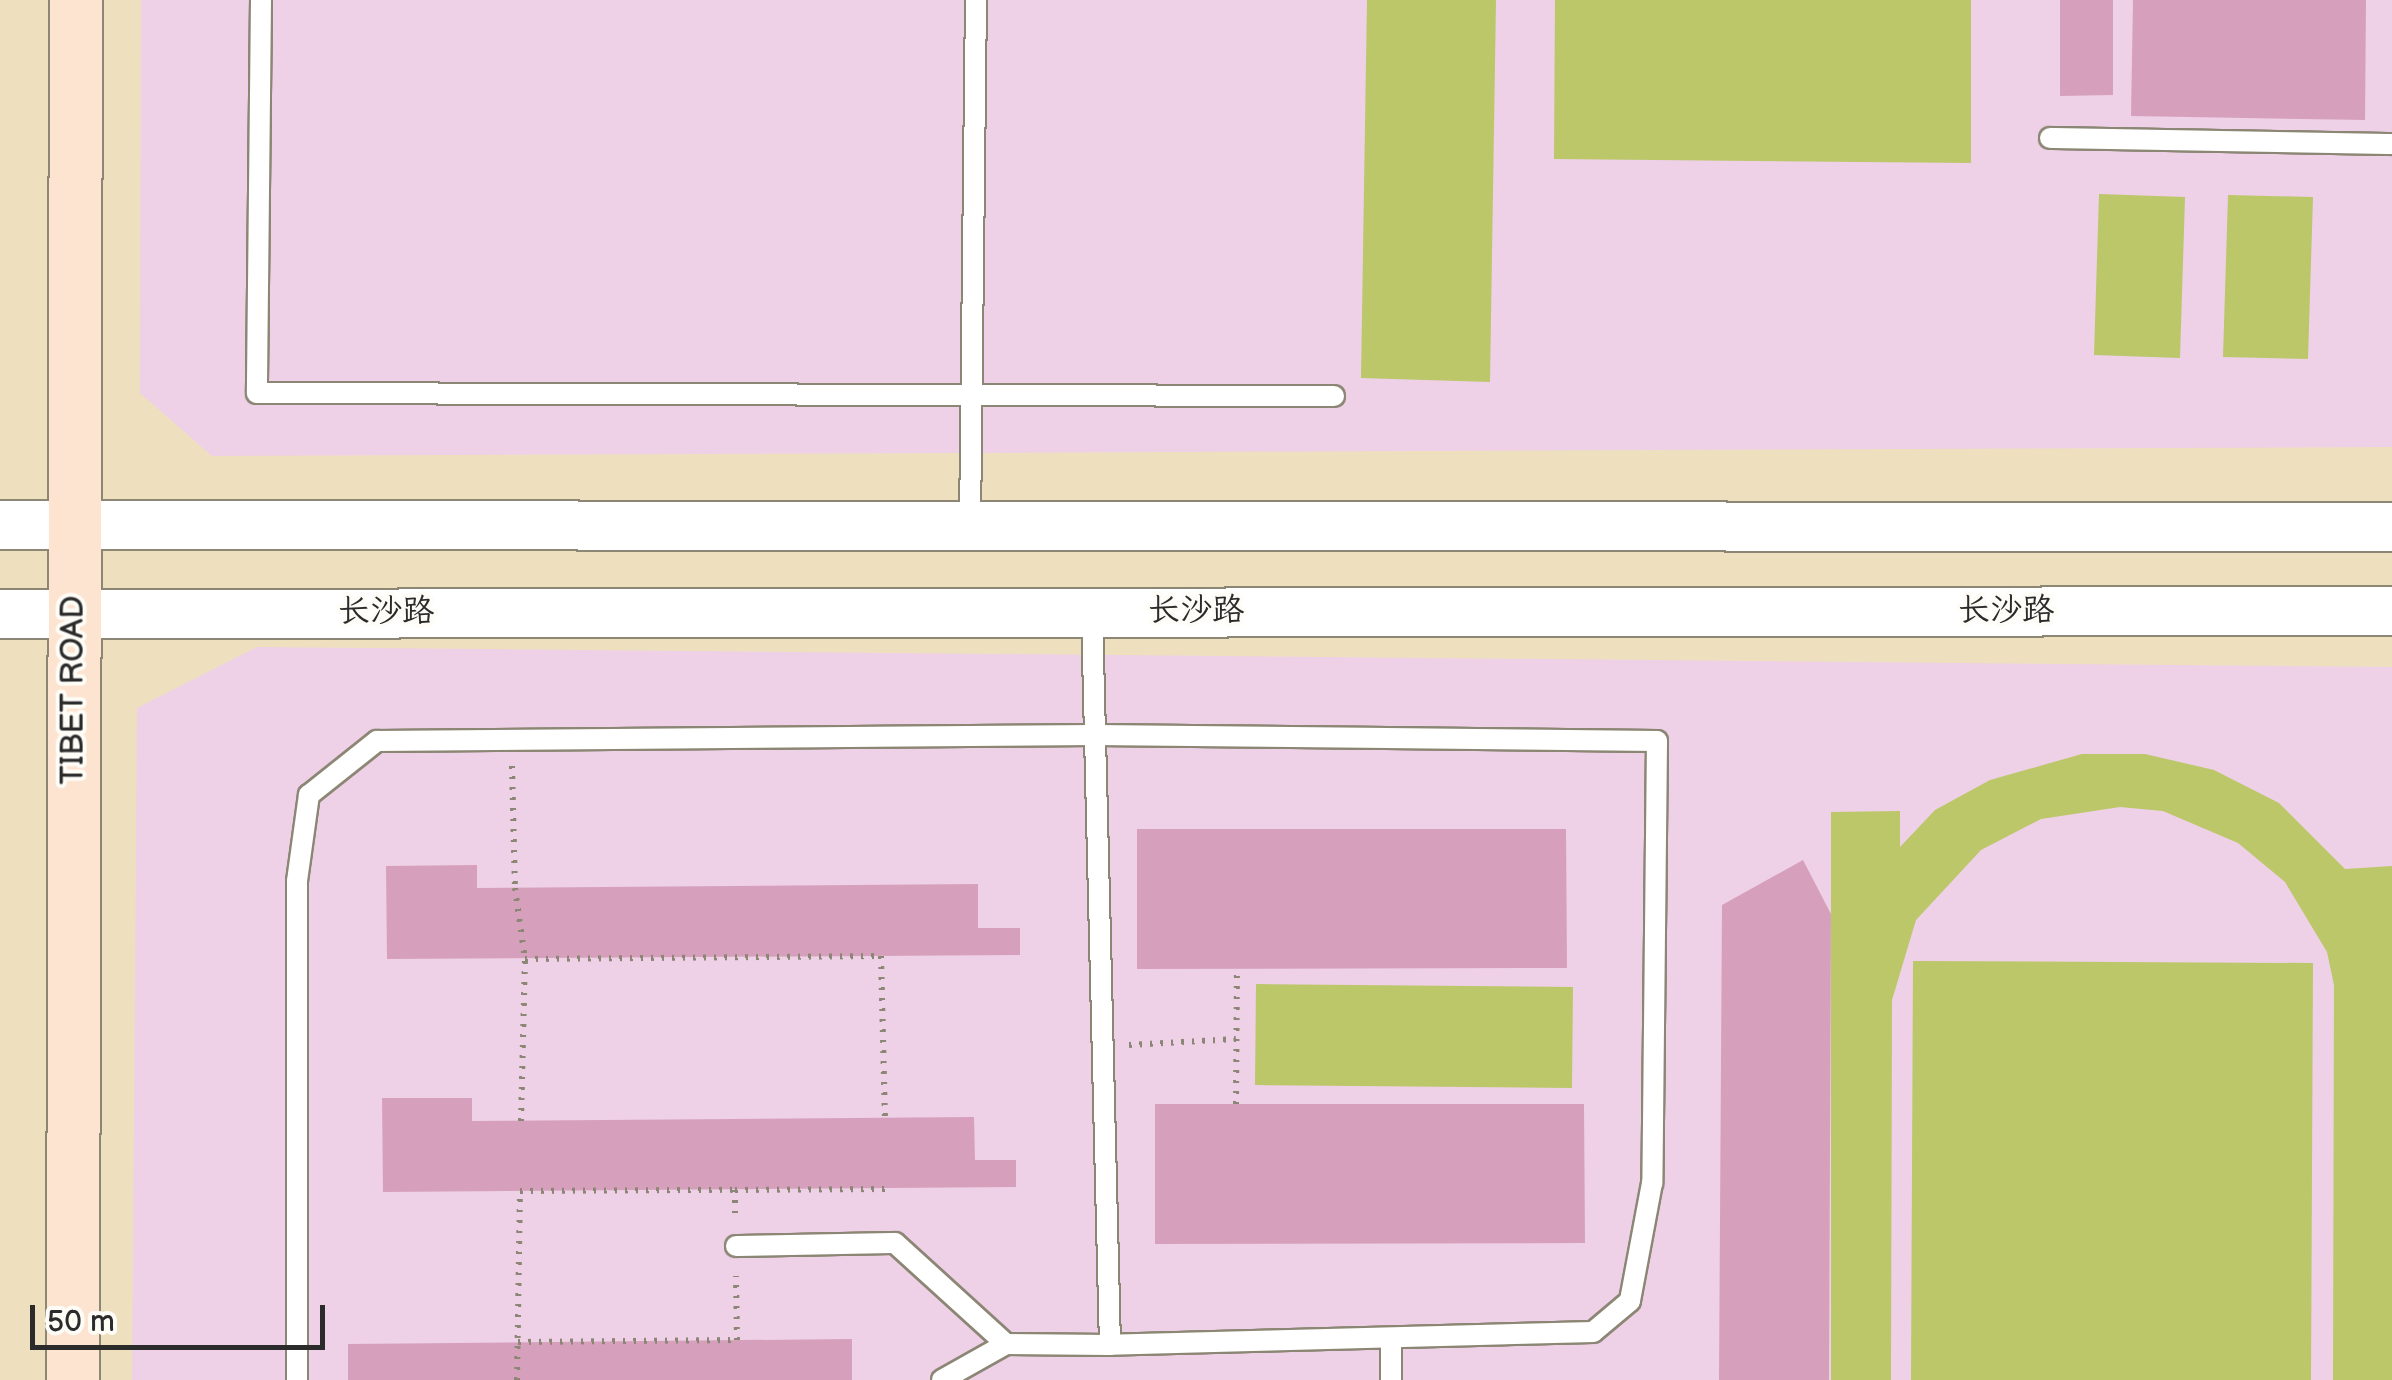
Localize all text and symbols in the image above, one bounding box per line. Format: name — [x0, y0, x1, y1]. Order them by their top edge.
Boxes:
street label: 长沙路 — [1148, 592, 1244, 630]
street label: 长沙路 — [1958, 592, 2054, 630]
street label: 长沙路 — [338, 593, 434, 631]
street label: TIBET ROAD — [55, 595, 93, 785]
scale bar — [35, 1285, 330, 1347]
text: 50 m — [47, 1304, 115, 1340]

